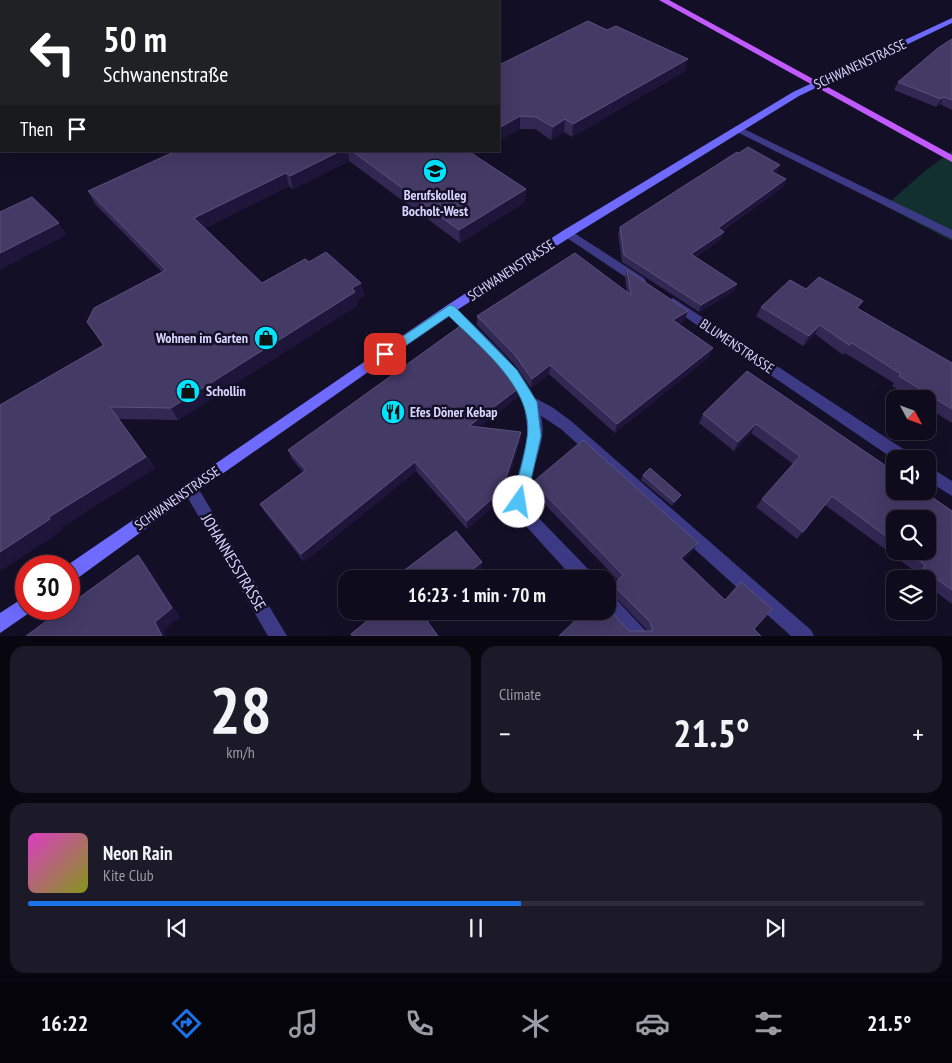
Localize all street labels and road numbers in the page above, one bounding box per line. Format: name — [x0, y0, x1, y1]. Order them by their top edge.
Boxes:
street label: SCHWANENSTRASSE — [811, 35, 909, 93]
street label: SCHWANENSTRASSE — [464, 235, 558, 305]
street label: BLUMENSTRASSE — [697, 315, 777, 377]
street label: SCHWANENSTRASSE — [131, 462, 223, 534]
street label: JOHANNESSTRASSE — [197, 509, 271, 614]

